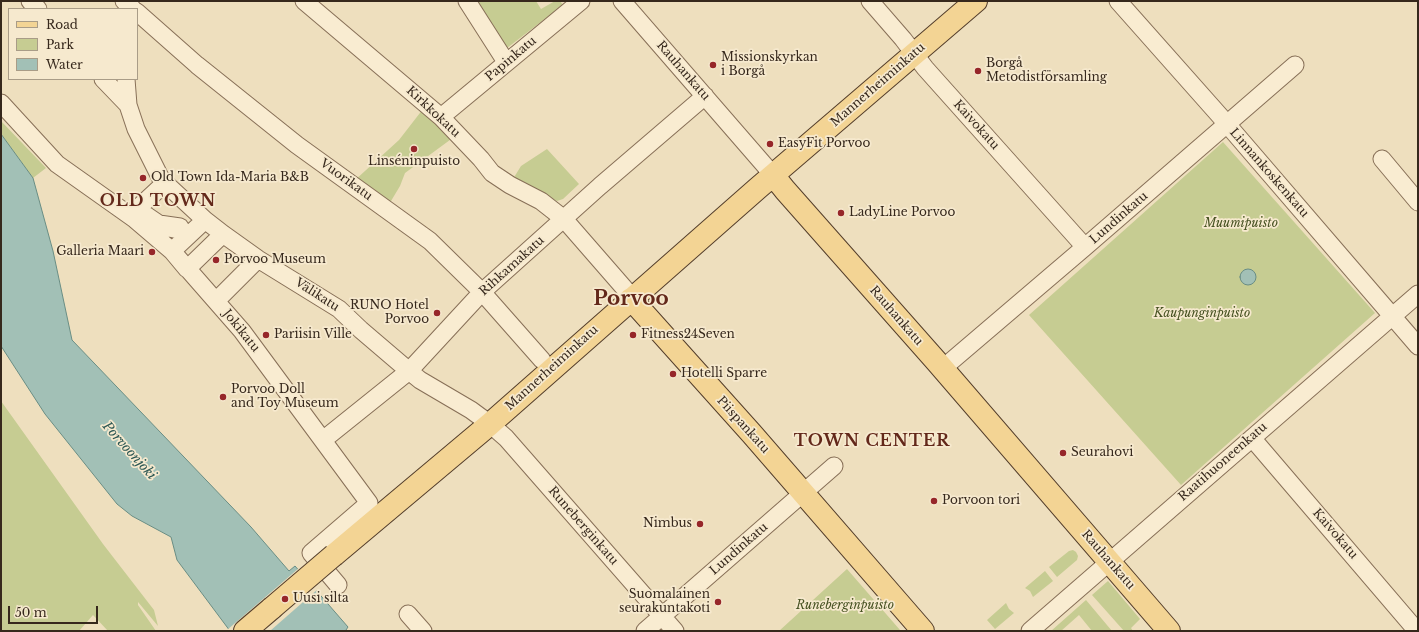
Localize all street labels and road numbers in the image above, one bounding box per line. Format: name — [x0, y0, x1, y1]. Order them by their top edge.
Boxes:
street label: Papinkatu — [483, 34, 539, 84]
street label: Rauhankatu — [653, 38, 713, 104]
street label: Mannerheiminkatu — [828, 40, 928, 130]
street label: Kirkkokatu — [403, 84, 463, 140]
street label: Kaivokatu — [950, 97, 1002, 153]
street label: Linnankoskenkatu — [1226, 126, 1312, 220]
street label: Vuorikatu — [317, 156, 375, 204]
street label: Lundinkatu — [1087, 189, 1151, 247]
street label: Rihkamakatu — [477, 233, 547, 299]
street label: Välikatu — [292, 275, 342, 315]
street label: Rauhankatu — [866, 283, 926, 349]
street label: Jokikatu — [220, 307, 262, 355]
street label: Mannerheiminkatu — [503, 323, 601, 413]
street label: Piispankatu — [714, 394, 772, 456]
street label: Raatihuoneenkatu — [1176, 420, 1270, 504]
street label: Runeberginkatu — [545, 484, 621, 568]
street label: Kaivokatu — [1309, 506, 1361, 562]
street label: Lundinkatu — [707, 520, 771, 578]
street label: Rauhankatu — [1078, 527, 1138, 593]

